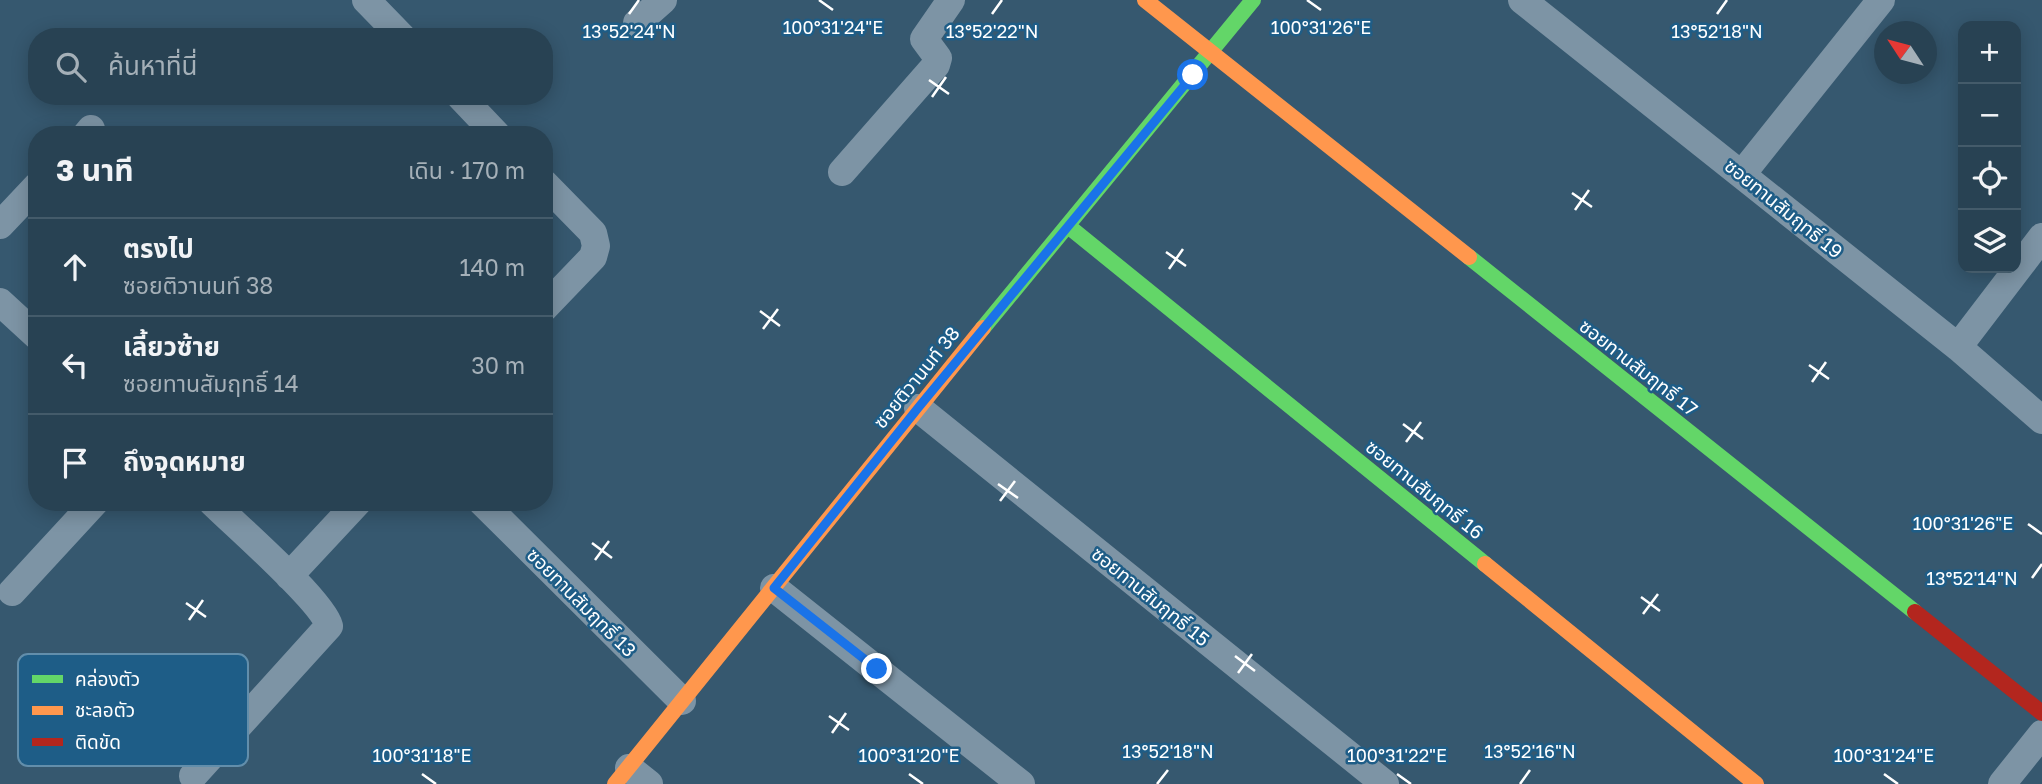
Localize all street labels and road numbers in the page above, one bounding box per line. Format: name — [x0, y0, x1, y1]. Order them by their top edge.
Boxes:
street label: ซอยทานสัมฤทธิ์ 19 — [1720, 153, 1848, 263]
street label: ซอยทานสัมฤทธิ์ 17 — [1575, 314, 1703, 420]
street label: ซอยติวานนท์ 38 — [868, 321, 964, 433]
street label: ซอยทานสัมฤทธิ์ 16 — [1361, 434, 1489, 544]
street label: ซอยทานสัมฤทธิ์ 15 — [1088, 542, 1214, 650]
street label: ซอยทานสัมฤทธิ์ 13 — [523, 543, 641, 661]

